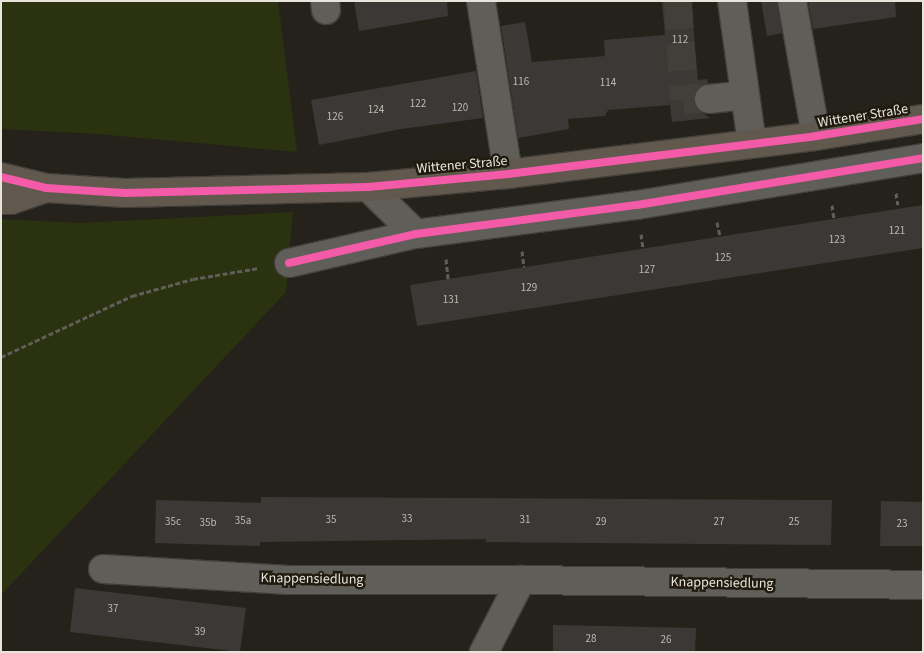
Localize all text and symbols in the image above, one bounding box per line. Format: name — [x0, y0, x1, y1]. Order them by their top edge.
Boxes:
house number: 112 — [672, 33, 688, 47]
house number: 116 — [513, 75, 529, 89]
house number: 114 — [600, 76, 616, 90]
house number: 122 — [410, 97, 426, 111]
house number: 120 — [452, 101, 468, 115]
street label: Wittener Straße — [817, 101, 909, 131]
house number: 124 — [368, 103, 384, 117]
house number: 126 — [327, 110, 343, 124]
street label: Wittener Straße — [416, 153, 508, 177]
house number: 121 — [889, 224, 905, 238]
house number: 123 — [829, 233, 845, 247]
house number: 125 — [715, 251, 731, 265]
house number: 127 — [639, 263, 655, 277]
house number: 129 — [521, 281, 537, 295]
house number: 131 — [443, 293, 459, 307]
house number: 33 — [402, 512, 412, 526]
house number: 35 — [326, 513, 336, 527]
house number: 31 — [520, 513, 530, 527]
house number: 35a — [235, 514, 251, 528]
house number: 35c — [165, 515, 181, 529]
house number: 29 — [596, 515, 606, 529]
house number: 27 — [714, 515, 724, 529]
house number: 25 — [789, 515, 799, 529]
house number: 35b — [199, 516, 217, 530]
house number: 23 — [897, 517, 907, 531]
street label: Knappensiedlung — [260, 570, 364, 588]
street label: Knappensiedlung — [670, 574, 774, 592]
house number: 37 — [108, 602, 118, 616]
house number: 39 — [195, 625, 205, 639]
house number: 28 — [586, 632, 596, 646]
house number: 26 — [661, 633, 671, 647]

